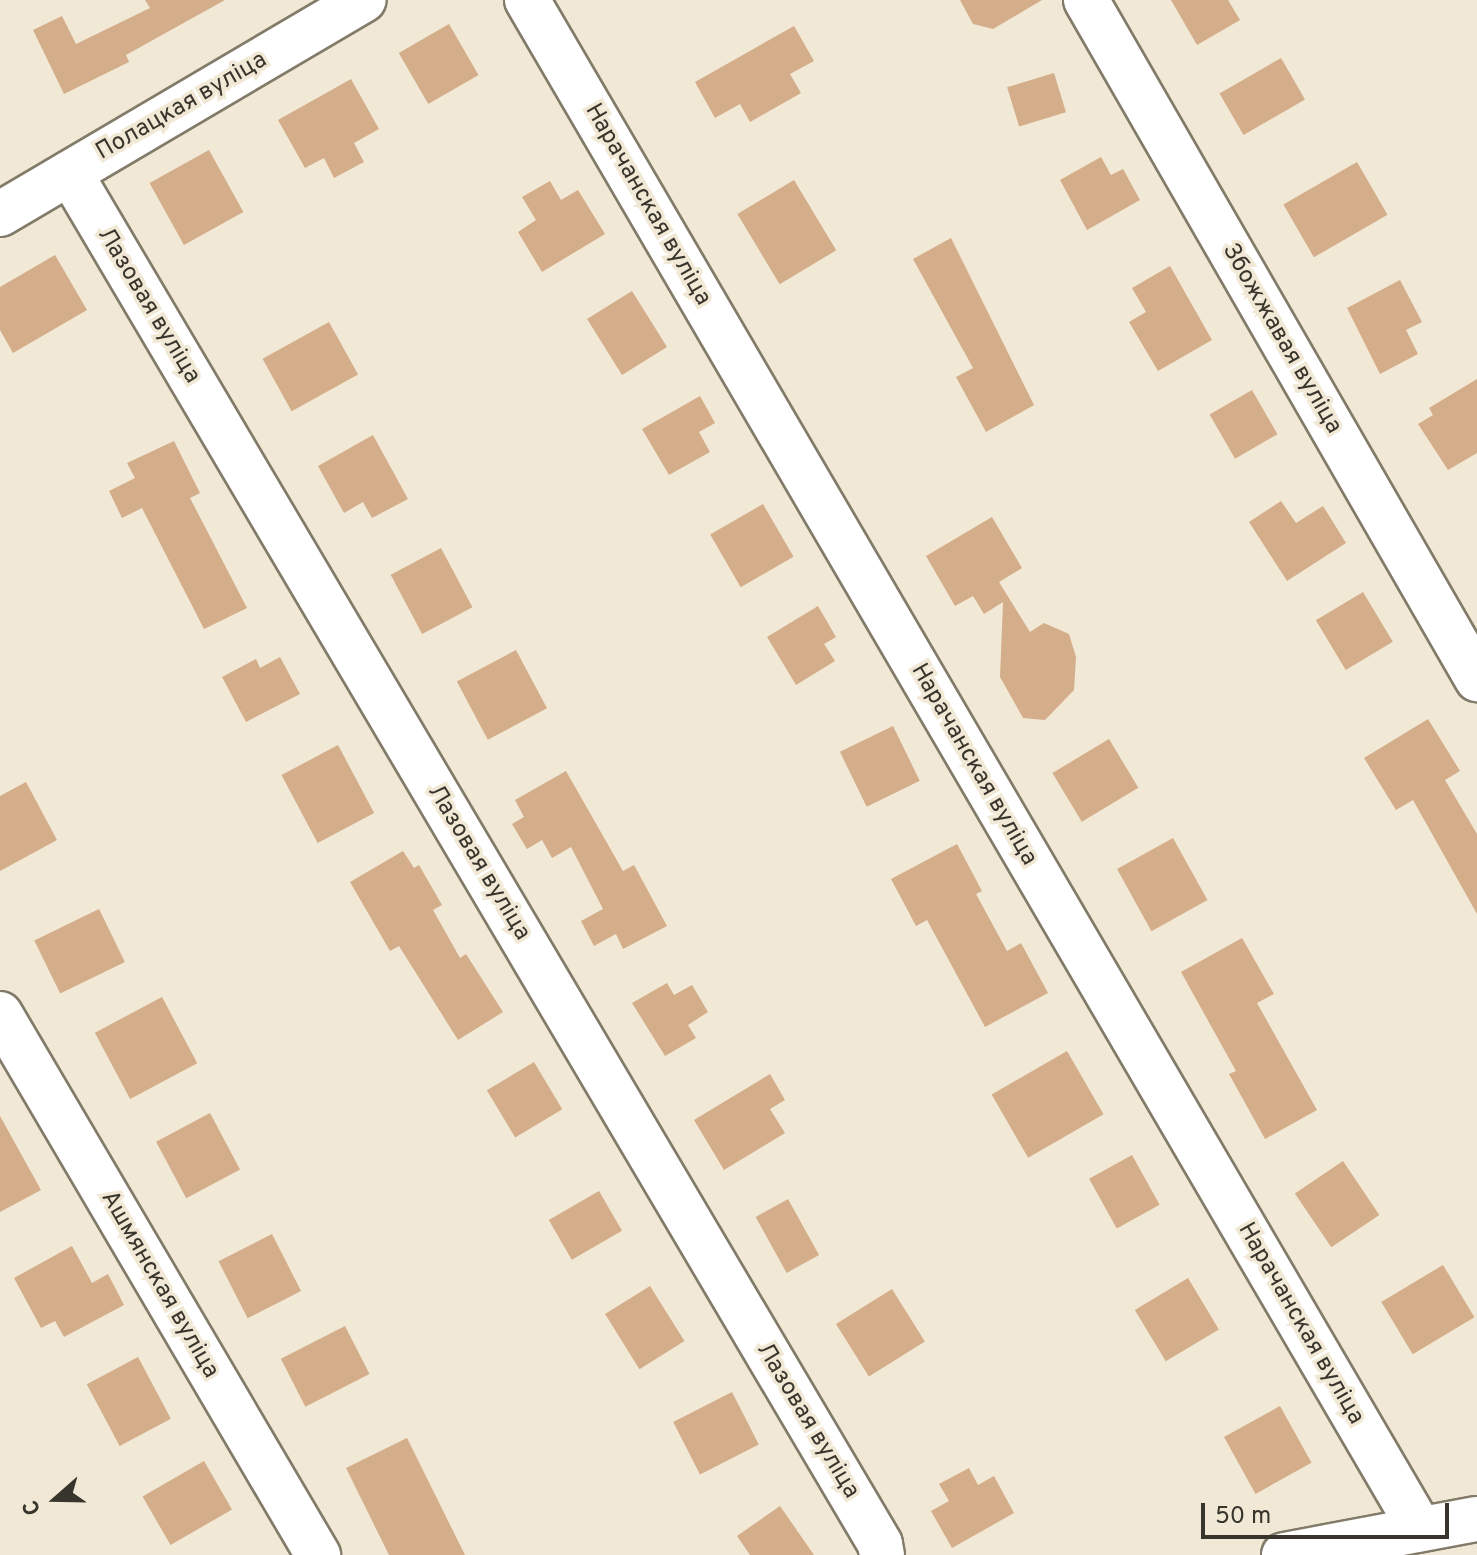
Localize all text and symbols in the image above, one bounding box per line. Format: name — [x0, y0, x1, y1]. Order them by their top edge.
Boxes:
street label: Полацкая вуліца — [91, 46, 273, 168]
street label: Нарачанская вуліца — [578, 99, 716, 311]
street label: Лазовая вуліца — [90, 223, 206, 389]
street label: Збожжавая вуліца — [1215, 239, 1347, 439]
street label: Нарачанская вуліца — [904, 659, 1042, 871]
street label: Лазовая вуліца — [420, 780, 536, 946]
street label: Ашмянская вуліца — [94, 1186, 224, 1384]
street label: Нарачанская вуліца — [1231, 1218, 1369, 1430]
street label: Лазовая вуліца — [749, 1338, 865, 1504]
north arrow — [16, 1459, 96, 1539]
scale bar — [1205, 1487, 1453, 1537]
text: С — [18, 1496, 48, 1519]
text: 50 m — [1215, 1502, 1271, 1532]

